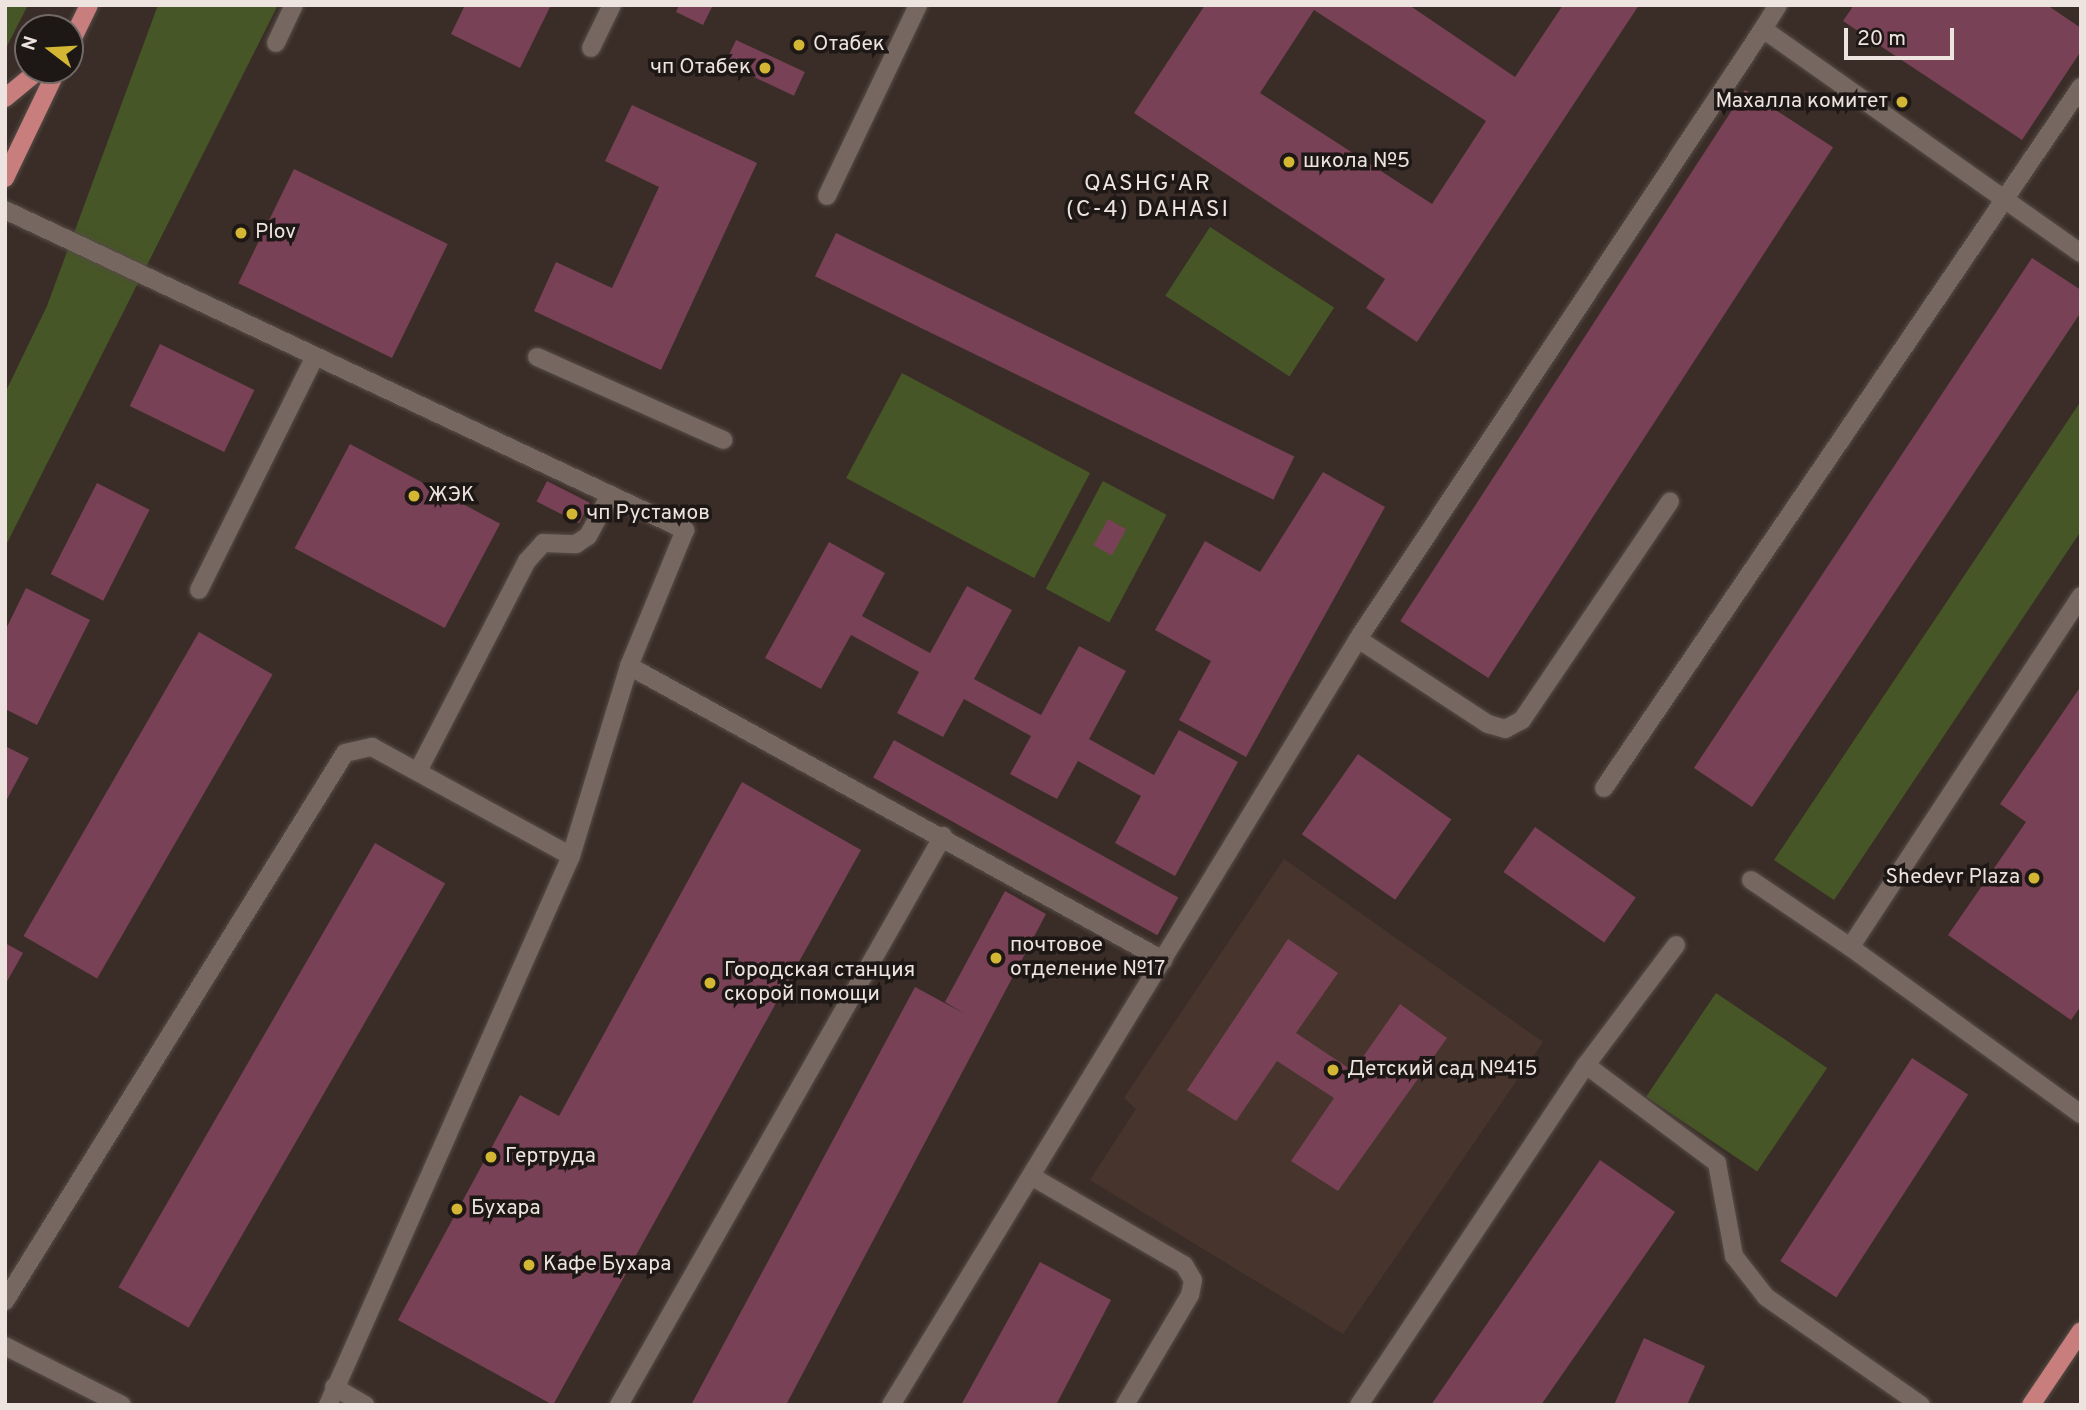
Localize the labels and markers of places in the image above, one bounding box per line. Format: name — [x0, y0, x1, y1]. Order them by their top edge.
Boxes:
place label: Отабек — [813, 32, 885, 58]
marker: Отабек — [791, 37, 807, 53]
place label: чп Отабек — [650, 55, 751, 81]
marker: чп Отабек — [757, 60, 773, 76]
place label: Махалла комитет — [1716, 89, 1888, 115]
marker: Махалла комитет — [1894, 94, 1910, 110]
place label: школа №5 — [1303, 149, 1410, 175]
marker: школа №5 — [1281, 154, 1297, 170]
place label: Plov — [255, 220, 296, 246]
marker: Plov — [233, 225, 249, 241]
place label: ЖЭК — [428, 483, 475, 509]
marker: ЖЭК — [406, 488, 422, 504]
place label: чп Рустамов — [586, 501, 710, 527]
marker: чп Рустамов — [564, 506, 580, 522]
place label: Shedevr Plaza — [1885, 865, 2020, 891]
marker: Shedevr Plaza — [2026, 870, 2042, 886]
place label: почтовое отделение №17 — [1010, 933, 1165, 983]
marker: почтовое отделение №17 — [988, 950, 1004, 966]
place label: Городская станция скорой помощи — [724, 958, 915, 1008]
marker: Городская станция скорой помощи — [702, 975, 718, 991]
place label: Детский сад №415 — [1347, 1057, 1538, 1083]
marker: Детский сад №415 — [1325, 1062, 1341, 1078]
place label: Гертруда — [505, 1144, 596, 1170]
marker: Гертруда — [483, 1149, 499, 1165]
place label: Бухара — [471, 1196, 541, 1222]
marker: Бухара — [449, 1201, 465, 1217]
place label: Кафе Бухара — [543, 1252, 671, 1278]
marker: Кафе Бухара — [521, 1257, 537, 1273]

